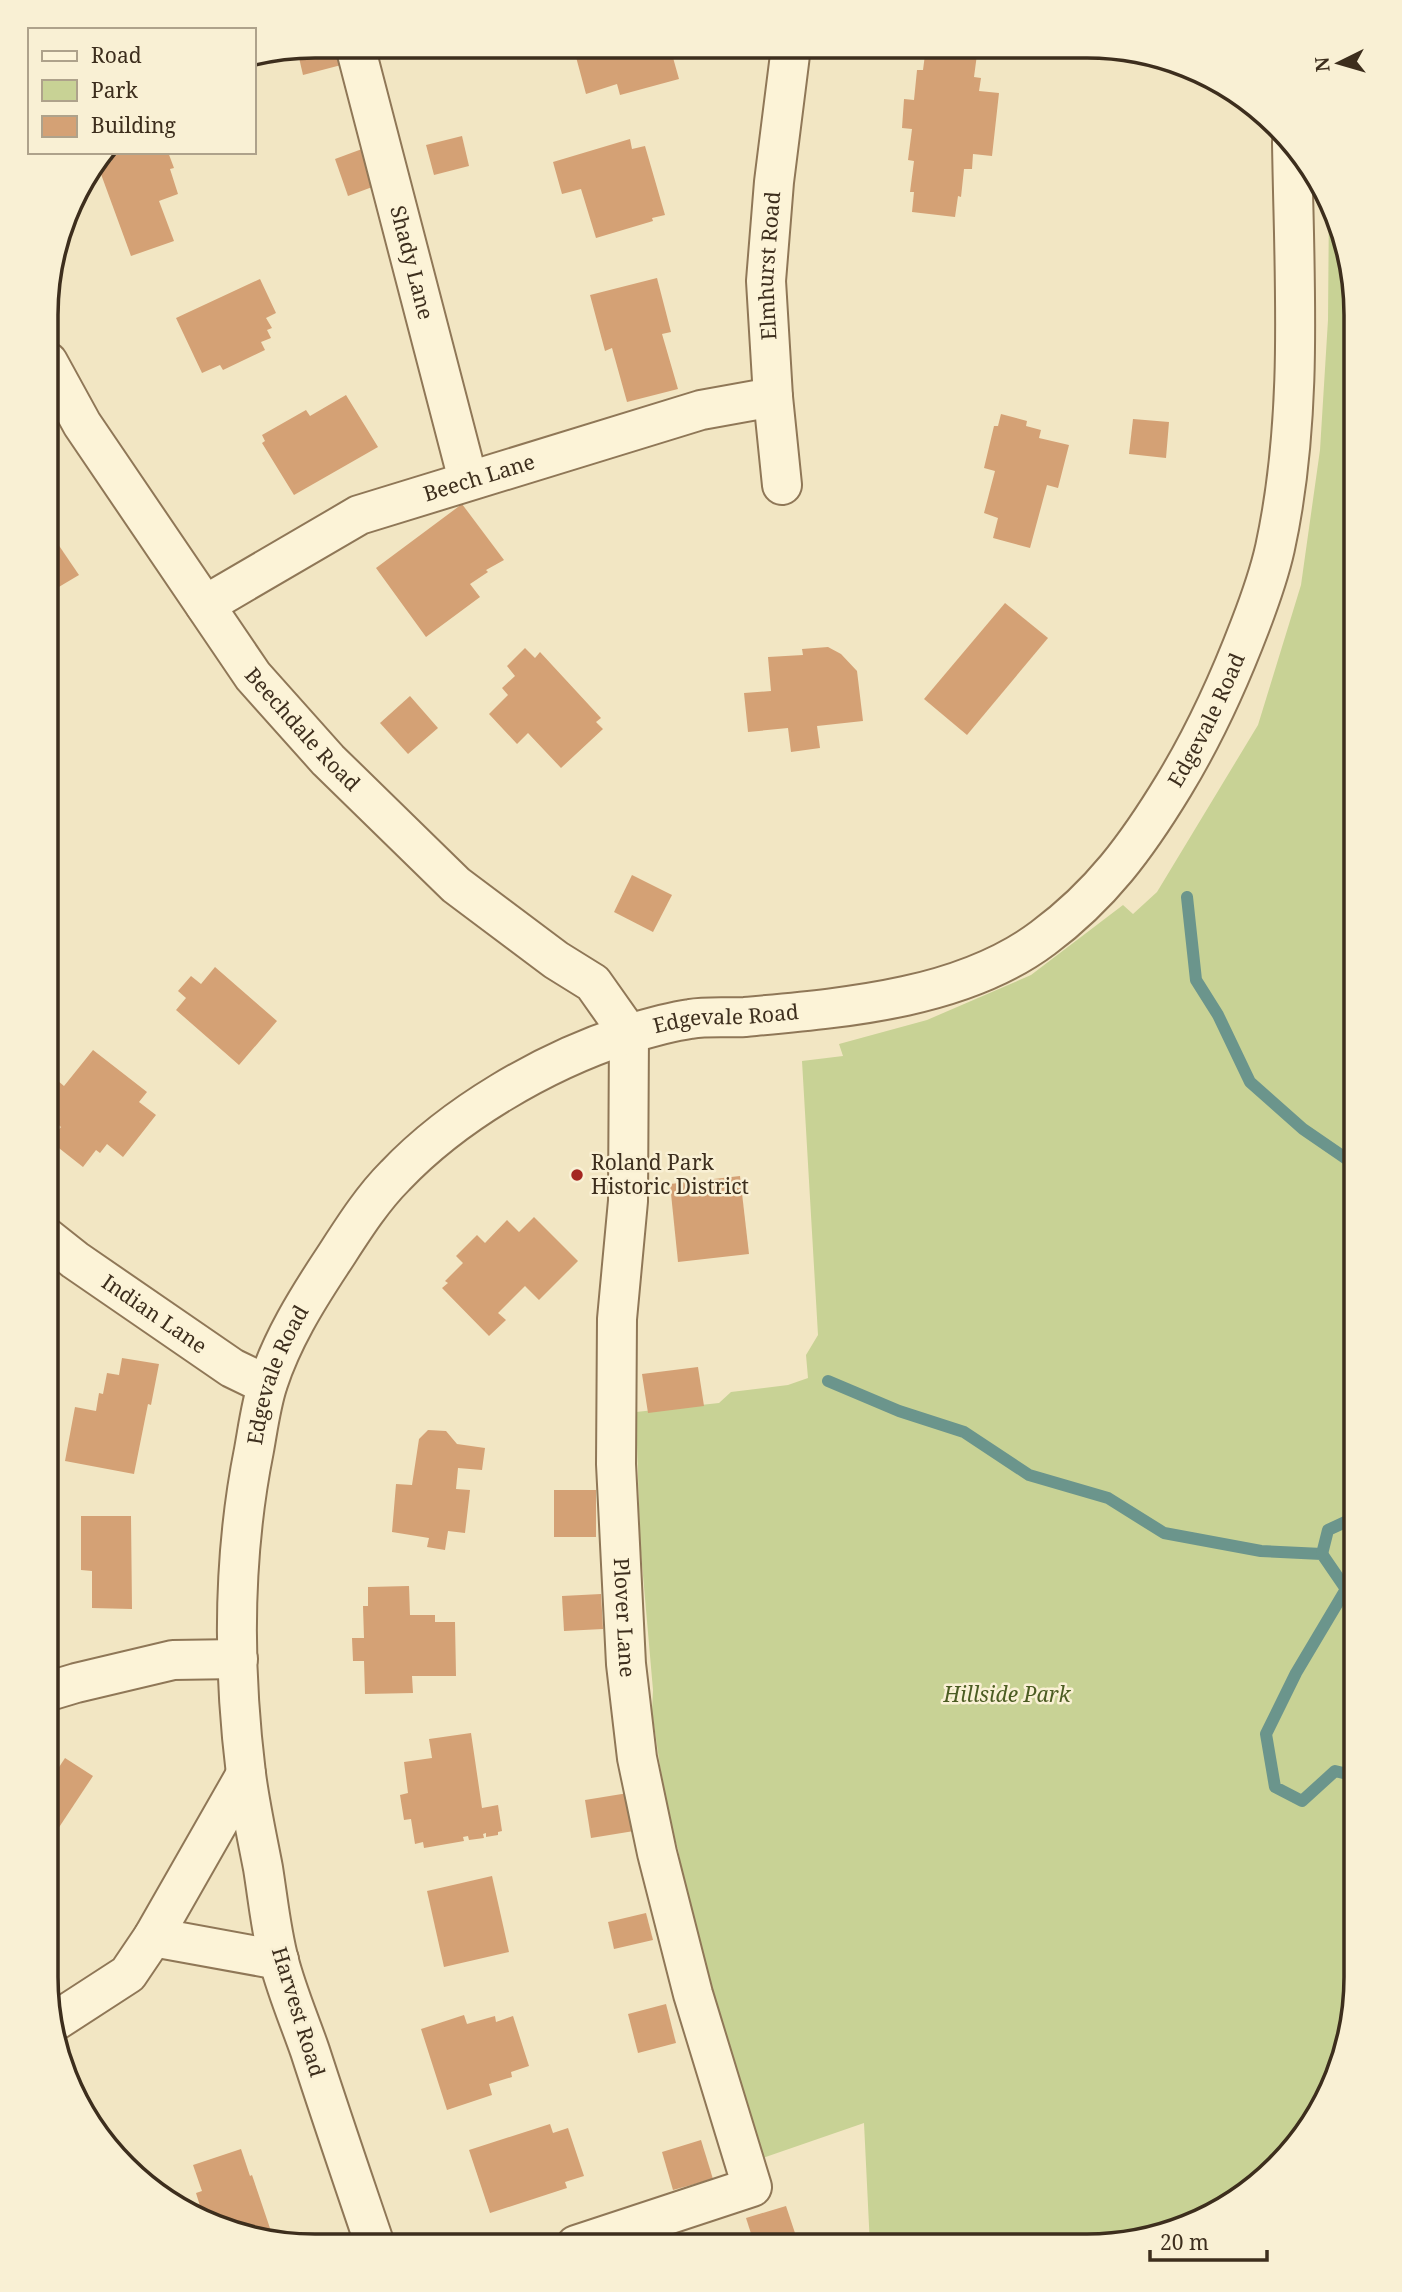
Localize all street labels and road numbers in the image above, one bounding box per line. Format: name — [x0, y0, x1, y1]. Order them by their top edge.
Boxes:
street label: Elmhurst Road — [751, 190, 786, 341]
street label: Shady Lane — [384, 203, 441, 322]
street label: Beech Lane — [420, 447, 538, 507]
street label: Edgevale Road — [1161, 649, 1251, 792]
street label: Beechdale Road — [239, 661, 367, 797]
street label: Edgevale Road — [650, 997, 800, 1039]
street label: Indian Lane — [97, 1268, 213, 1360]
street label: Edgevale Road — [240, 1300, 314, 1447]
street label: Plover Lane — [608, 1557, 642, 1679]
street label: Harvest Road — [266, 1943, 332, 2080]

